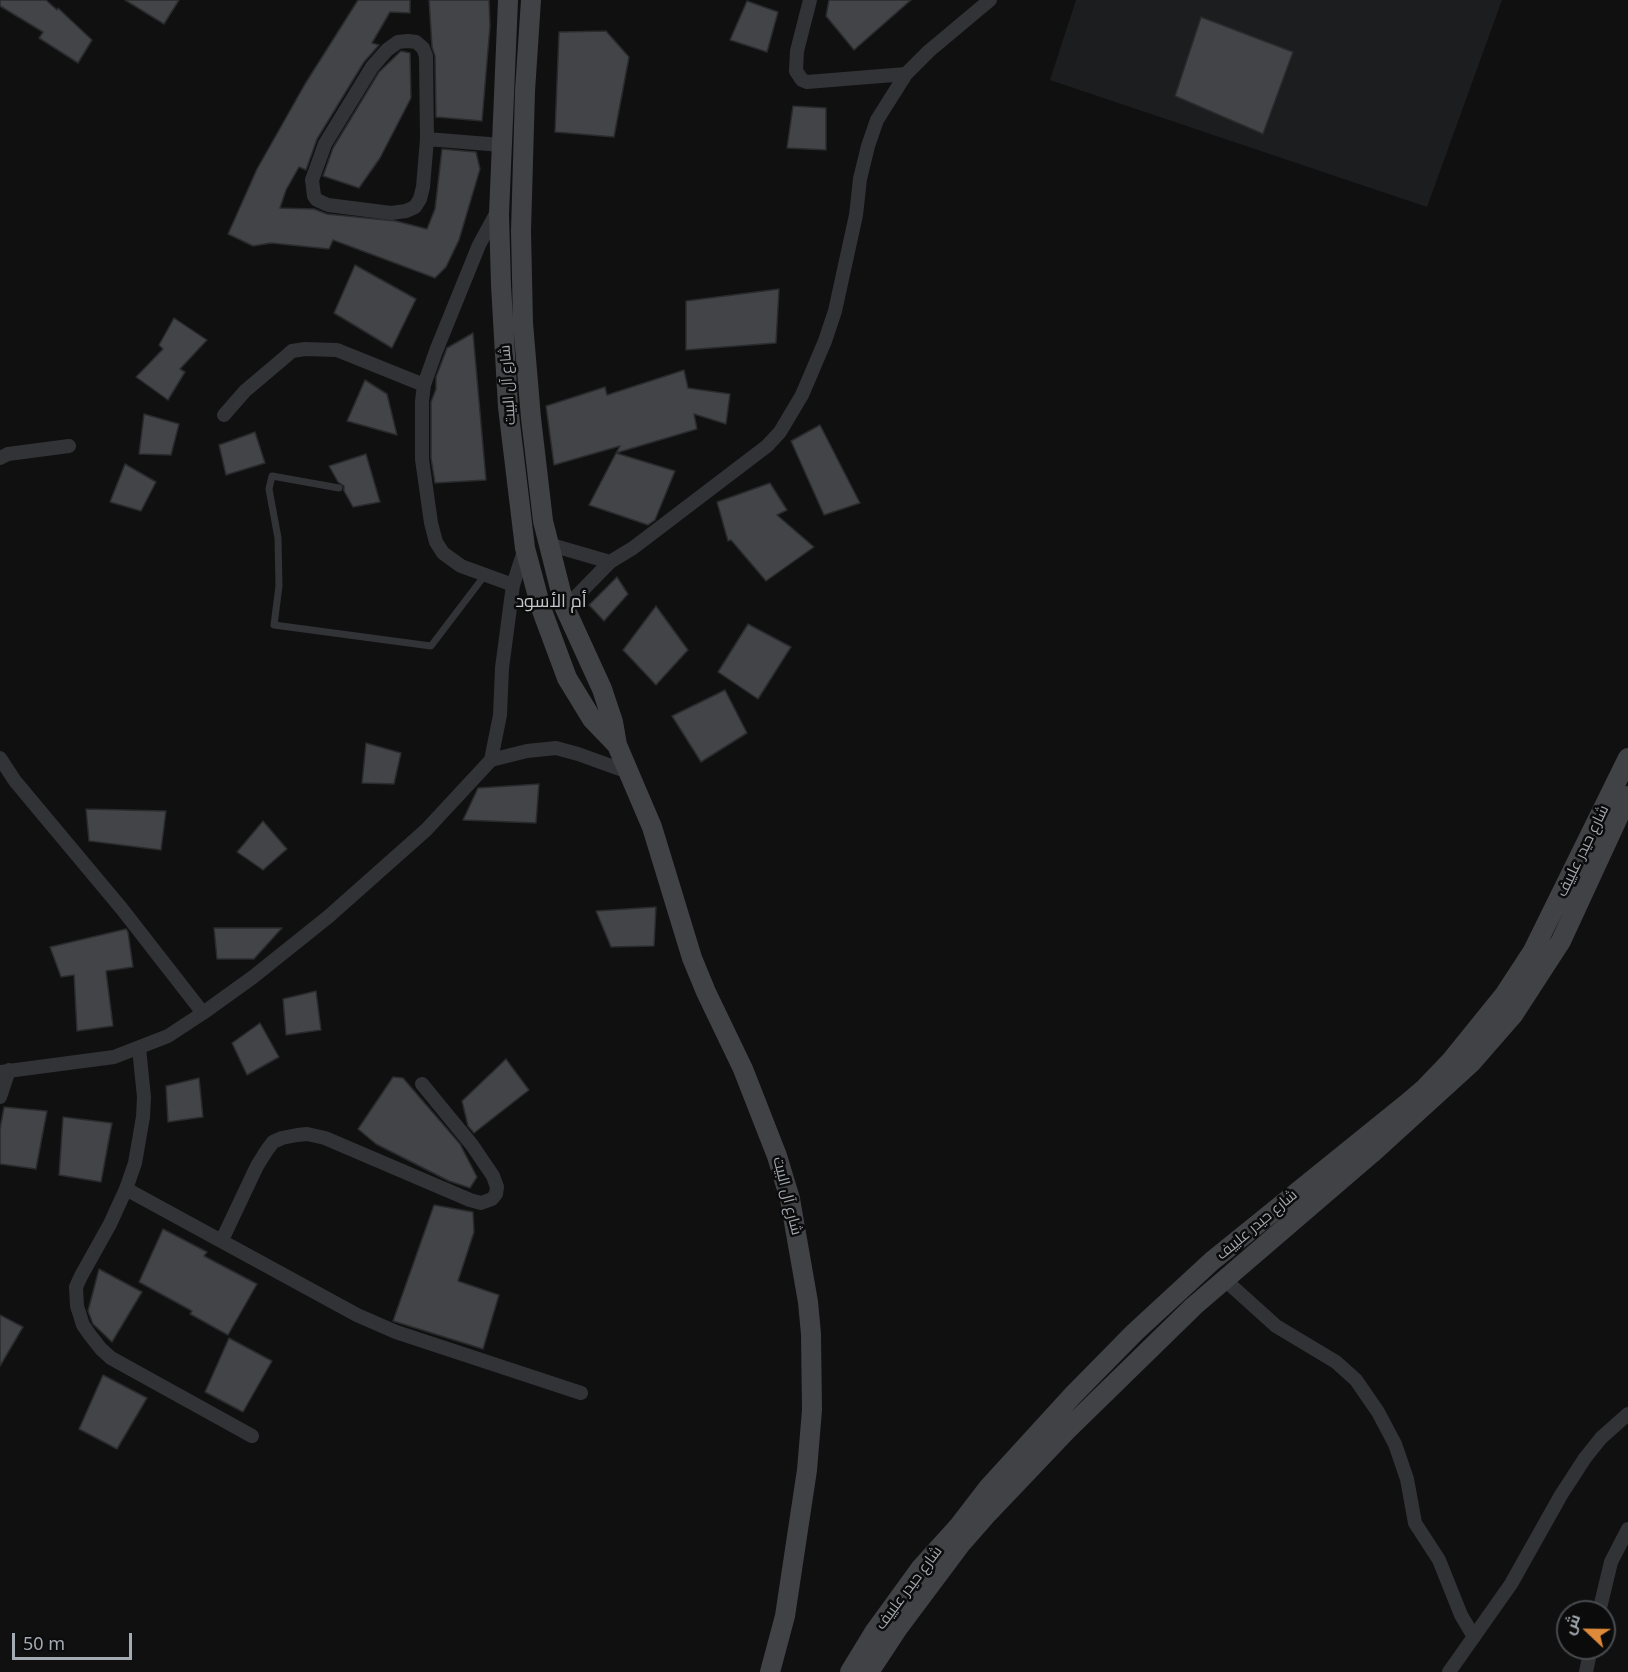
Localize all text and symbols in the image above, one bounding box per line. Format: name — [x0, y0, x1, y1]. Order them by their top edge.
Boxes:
street label: شارع آل البيت — [496, 344, 520, 426]
district label: أم الأسود — [515, 591, 587, 613]
street label: شارع حيدر علييف — [1553, 802, 1613, 900]
street label: شارع آل البيت — [769, 1155, 805, 1237]
street label: شارع حيدر علييف — [1213, 1186, 1301, 1264]
street label: شارع حيدر علييف — [872, 1543, 946, 1633]
north arrow — [1556, 1600, 1616, 1660]
text: ش — [1557, 1610, 1585, 1638]
scale bar — [15, 1621, 135, 1659]
text: 50 m — [23, 1631, 65, 1655]

